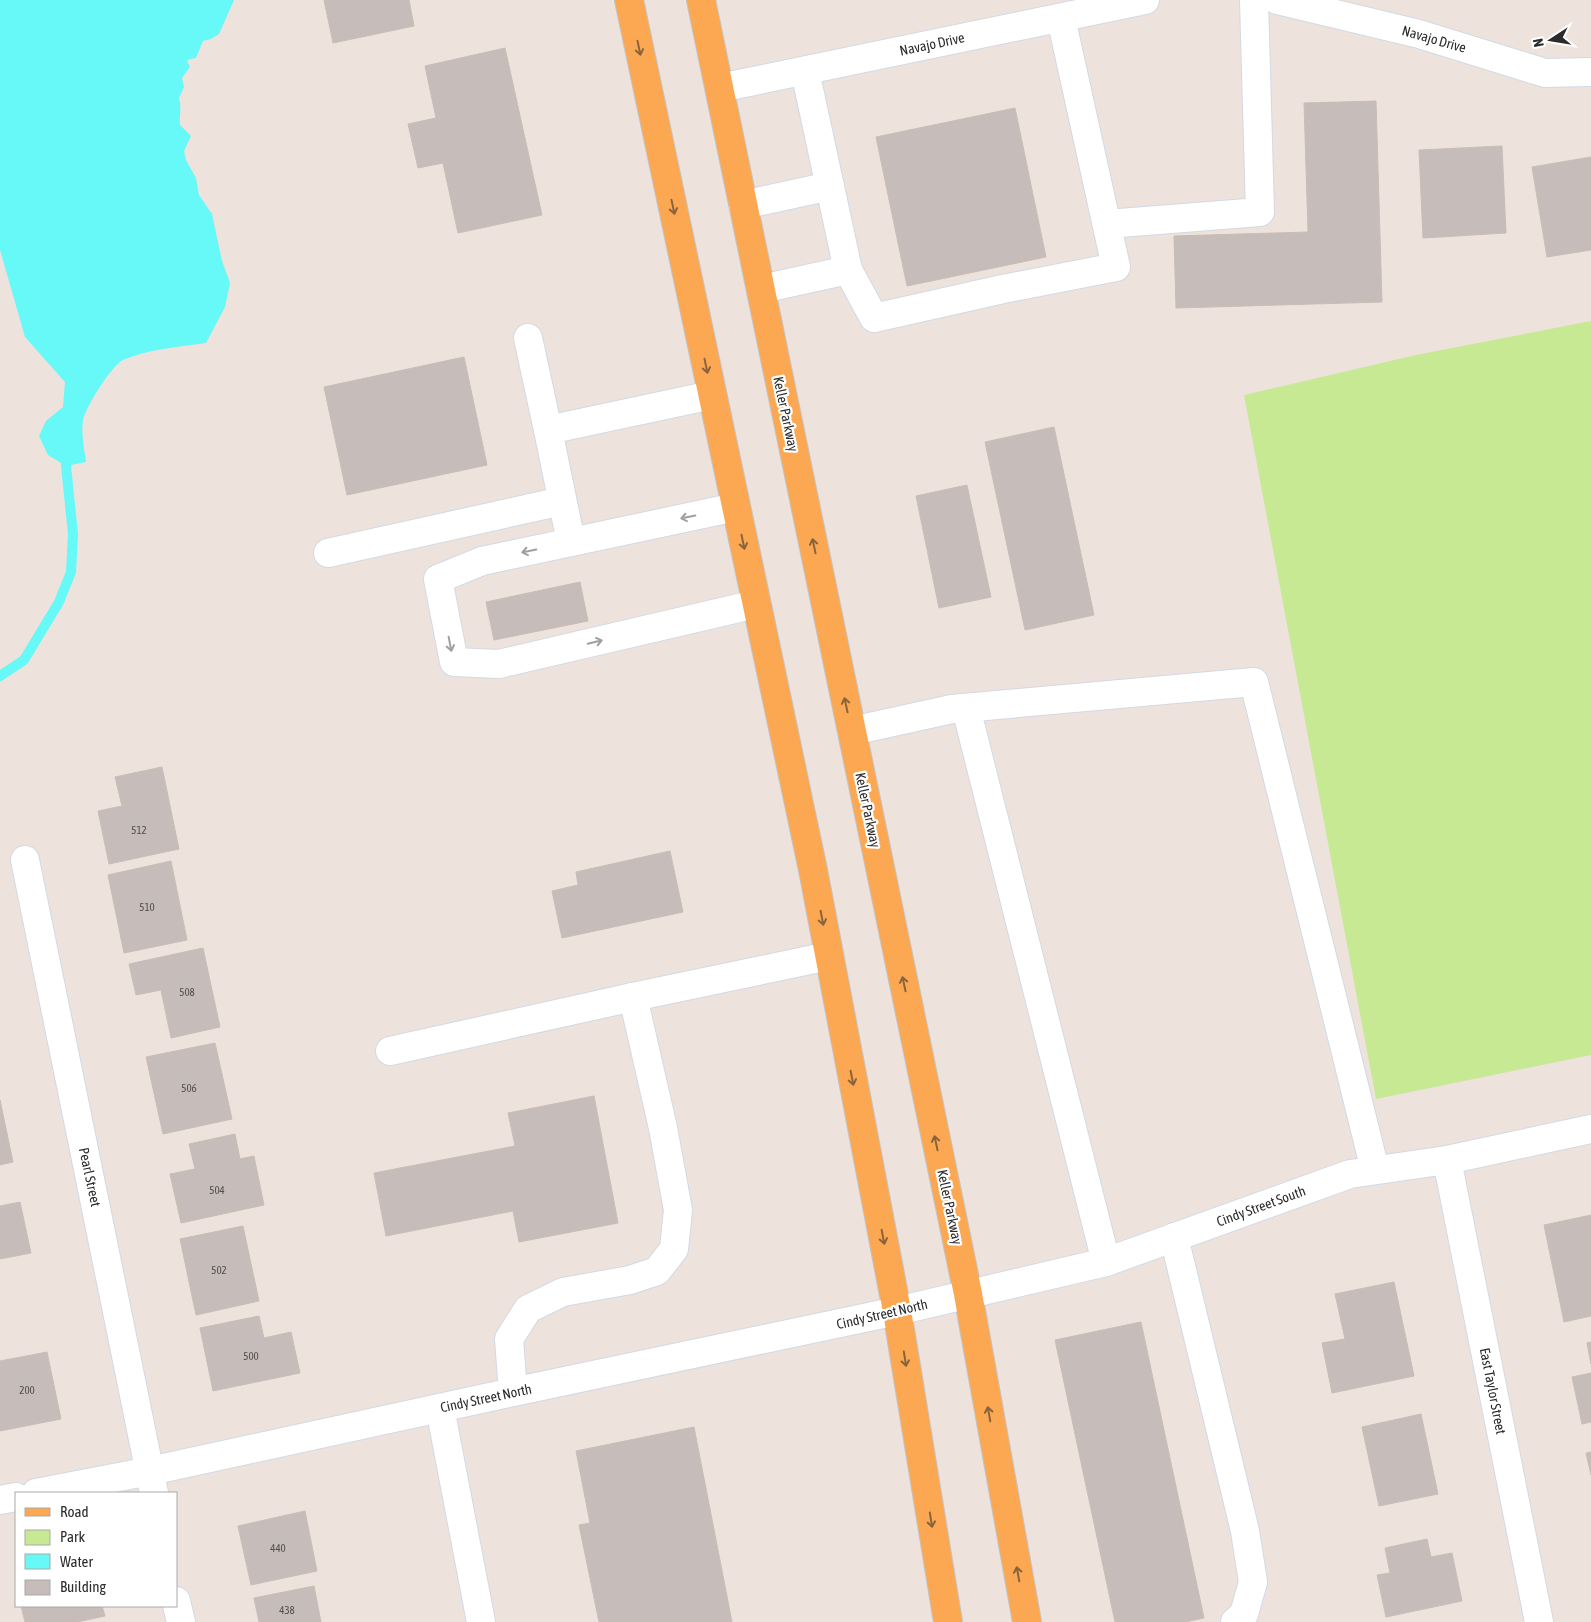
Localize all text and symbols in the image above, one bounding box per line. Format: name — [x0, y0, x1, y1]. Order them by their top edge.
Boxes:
north arrow — [1526, 15, 1576, 65]
street label: Navajo Drive — [1400, 22, 1468, 56]
street label: Navajo Drive — [898, 29, 966, 59]
text: N — [1530, 37, 1547, 48]
one-way arrow — [635, 39, 644, 55]
one-way arrow — [668, 198, 678, 214]
one-way arrow — [702, 357, 711, 373]
street label: Keller Parkway — [770, 375, 802, 453]
one-way arrow — [681, 513, 697, 523]
one-way arrow — [739, 533, 748, 549]
one-way arrow — [808, 538, 818, 554]
one-way arrow — [522, 547, 538, 556]
one-way arrow — [446, 635, 456, 651]
one-way arrow — [587, 637, 603, 646]
one-way arrow — [841, 697, 851, 713]
street label: Keller Parkway — [852, 771, 884, 849]
house number: 512 — [131, 824, 147, 836]
house number: 510 — [139, 901, 155, 913]
one-way arrow — [818, 910, 827, 926]
one-way arrow — [898, 976, 908, 992]
house number: 508 — [179, 986, 195, 998]
one-way arrow — [848, 1069, 858, 1085]
house number: 506 — [181, 1082, 197, 1094]
one-way arrow — [931, 1136, 941, 1152]
street label: Pearl Street — [76, 1146, 104, 1208]
street label: Keller Parkway — [934, 1168, 966, 1246]
street label: Cindy Street South — [1214, 1183, 1308, 1229]
house number: 504 — [209, 1184, 225, 1196]
one-way arrow — [878, 1229, 888, 1245]
house number: 502 — [211, 1264, 227, 1276]
street label: Cindy Street North — [835, 1296, 929, 1332]
street label: East Taylor Street — [1477, 1346, 1509, 1436]
house number: 500 — [243, 1350, 259, 1362]
one-way arrow — [900, 1351, 910, 1367]
street label: Cindy Street North — [439, 1381, 533, 1415]
house number: 200 — [19, 1384, 35, 1396]
one-way arrow — [984, 1406, 994, 1422]
legend — [15, 1492, 178, 1607]
text: Road — [60, 1503, 89, 1520]
one-way arrow — [926, 1511, 936, 1527]
text: Park — [60, 1528, 85, 1545]
house number: 440 — [270, 1542, 286, 1554]
text: Water — [60, 1553, 93, 1570]
one-way arrow — [1013, 1566, 1023, 1582]
text: Building — [60, 1578, 106, 1595]
house number: 438 — [279, 1604, 295, 1616]

